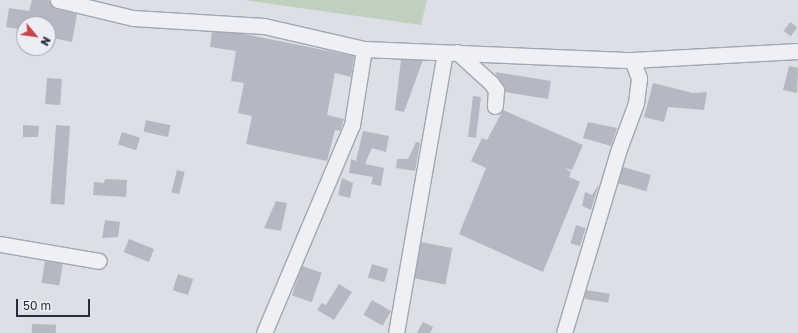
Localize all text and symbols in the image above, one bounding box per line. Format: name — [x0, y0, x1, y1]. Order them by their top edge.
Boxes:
north arrow — [16, 16, 56, 56]
text: N — [38, 35, 54, 48]
scale bar — [18, 291, 92, 317]
text: 50 m — [23, 298, 51, 313]

